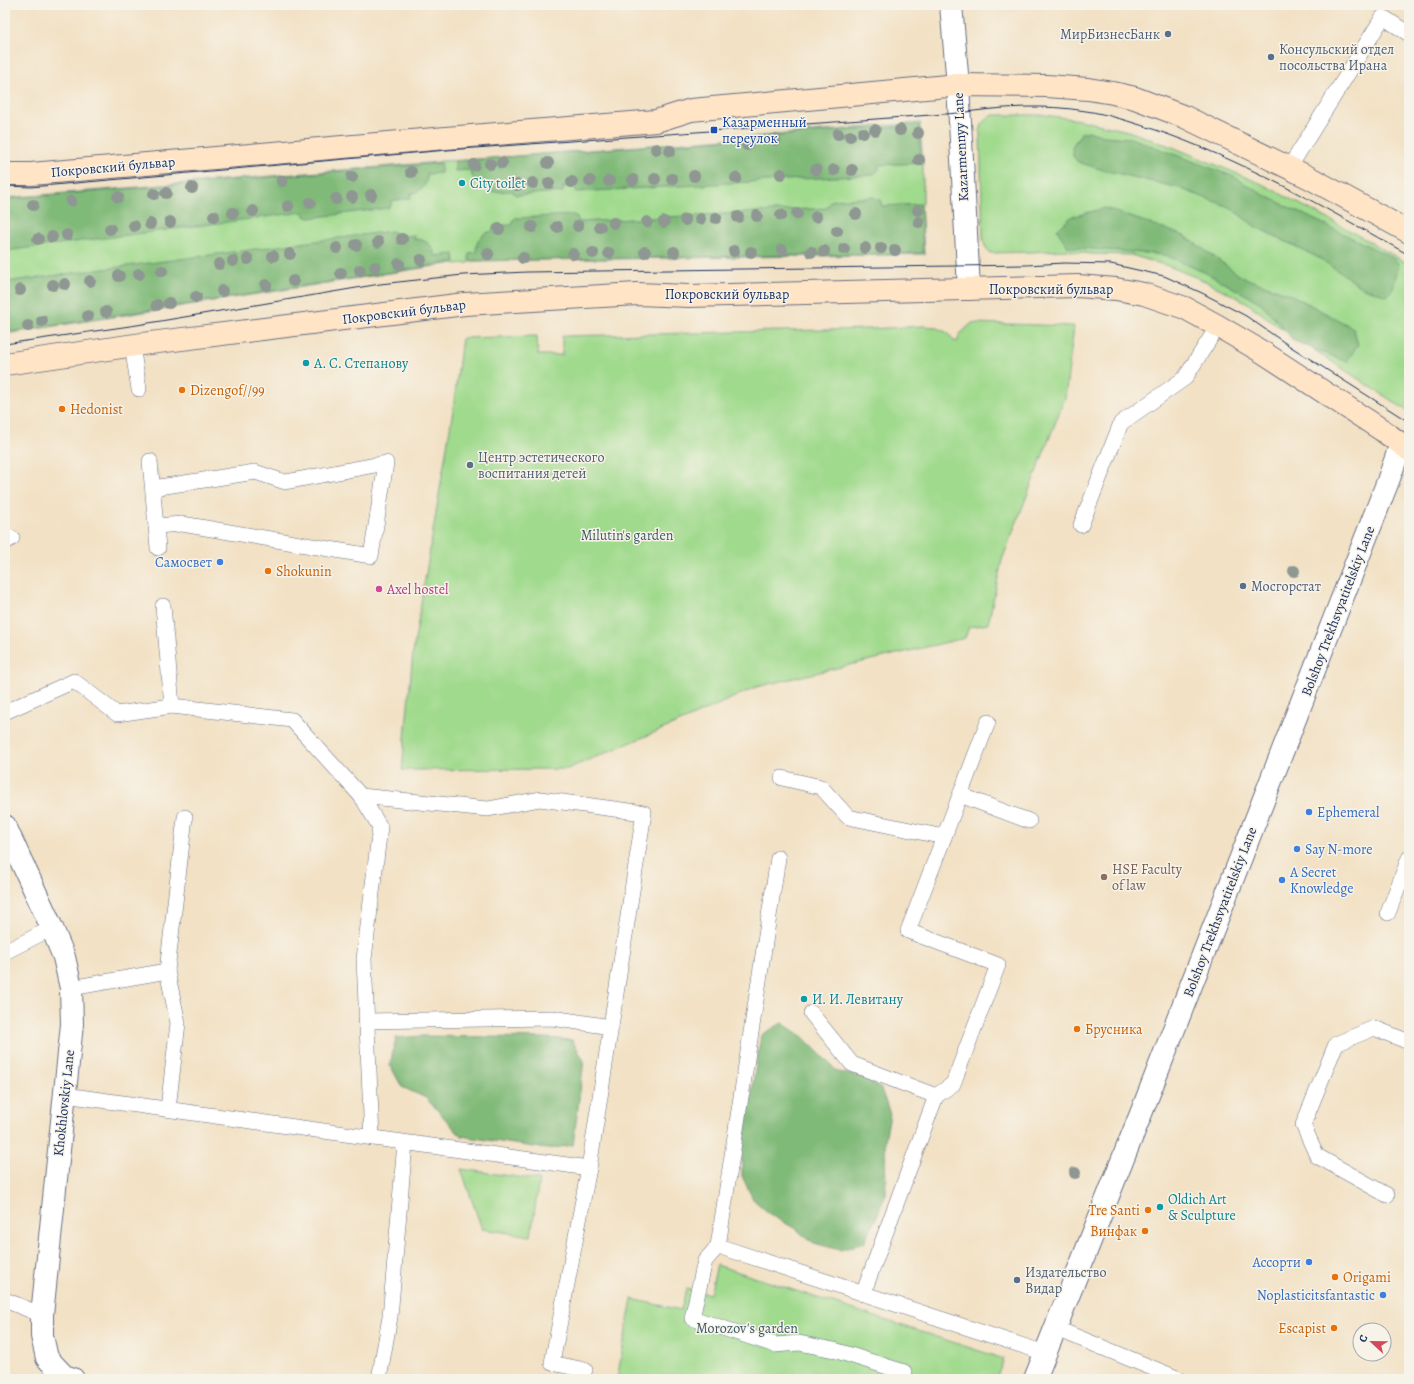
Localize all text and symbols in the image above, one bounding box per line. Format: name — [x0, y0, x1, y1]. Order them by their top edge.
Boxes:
place label: МирБизнесБанк — [1060, 25, 1160, 44]
marker: МирБизнесБанк — [1163, 29, 1173, 39]
place label: Консульский отдел посольства Ирана — [1279, 40, 1394, 75]
marker: Консульский отдел посольства Ирана — [1266, 52, 1276, 62]
street label: Kazarmennyy Lane — [949, 92, 973, 202]
place label: Казарменный переулок — [722, 113, 807, 148]
marker: Казарменный переулок — [709, 125, 719, 135]
street label: Покровский бульвар — [50, 152, 176, 182]
place label: City toilet — [470, 174, 526, 193]
marker: City toilet — [457, 178, 467, 188]
street label: Покровский бульвар — [989, 280, 1113, 299]
street label: Покровский бульвар — [665, 285, 789, 304]
street label: Покровский бульвар — [341, 295, 467, 329]
place label: А. С. Степанову — [313, 354, 409, 373]
marker: А. С. Степанову — [301, 358, 311, 368]
place label: Dizengof//99 — [190, 381, 265, 400]
marker: Dizengof//99 — [177, 385, 187, 395]
place label: Hedonist — [70, 400, 123, 419]
marker: Hedonist — [57, 404, 67, 414]
place label: Центр эстетического воспитания детей — [478, 448, 604, 483]
marker: Центр эстетического воспитания детей — [465, 460, 475, 470]
street label: Bolshoy Trekhsvyatitelskiy Lane — [1297, 523, 1379, 699]
park label: Milutin's garden — [581, 526, 674, 545]
place label: Самосвет — [155, 553, 212, 572]
marker: Самосвет — [215, 557, 225, 567]
place label: Shokunin — [276, 562, 332, 581]
marker: Shokunin — [263, 566, 273, 576]
place label: Мосгорстат — [1251, 577, 1321, 596]
place label: Axel hostel — [386, 580, 449, 599]
marker: Мосгорстат — [1238, 581, 1248, 591]
marker: Axel hostel — [374, 584, 384, 594]
place label: Ephemeral — [1317, 803, 1380, 822]
marker: Ephemeral — [1304, 807, 1314, 817]
street label: Bolshoy Trekhsvyatitelskiy Lane — [1179, 824, 1261, 1000]
place label: Say N-more — [1305, 840, 1373, 859]
marker: Say N-more — [1292, 844, 1302, 854]
place label: HSE Faculty of law — [1112, 860, 1183, 895]
place label: A Secret Knowledge — [1289, 863, 1354, 898]
marker: HSE Faculty of law — [1099, 872, 1109, 882]
marker: A Secret Knowledge — [1277, 875, 1287, 885]
place label: И. И. Левитану — [812, 990, 904, 1009]
marker: И. И. Левитану — [799, 994, 809, 1004]
place label: Брусника — [1085, 1020, 1143, 1039]
marker: Брусника — [1072, 1024, 1082, 1034]
street label: Khokhlovskiy Lane — [49, 1049, 79, 1157]
place label: Oldich Art & Sculpture — [1168, 1190, 1236, 1225]
place label: Tre Santi — [1089, 1201, 1140, 1220]
marker: Oldich Art & Sculpture — [1155, 1202, 1165, 1212]
marker: Tre Santi — [1143, 1205, 1153, 1215]
place label: Винфак — [1090, 1222, 1137, 1241]
marker: Винфак — [1140, 1226, 1150, 1236]
place label: Ассорти — [1251, 1253, 1301, 1272]
marker: Ассорти — [1304, 1257, 1314, 1267]
place label: Издательство Видар — [1025, 1263, 1107, 1298]
place label: Origami — [1343, 1268, 1391, 1287]
marker: Origami — [1330, 1272, 1340, 1282]
marker: Издательство Видар — [1012, 1275, 1022, 1285]
place label: Noplasticitsfantastic — [1257, 1286, 1375, 1305]
marker: Noplasticitsfantastic — [1378, 1290, 1388, 1300]
park label: Morozov's garden — [696, 1319, 798, 1338]
place label: Escapist — [1278, 1319, 1326, 1338]
north arrow — [1352, 1322, 1392, 1362]
marker: Escapist — [1329, 1323, 1339, 1333]
text: С — [1355, 1332, 1371, 1344]

